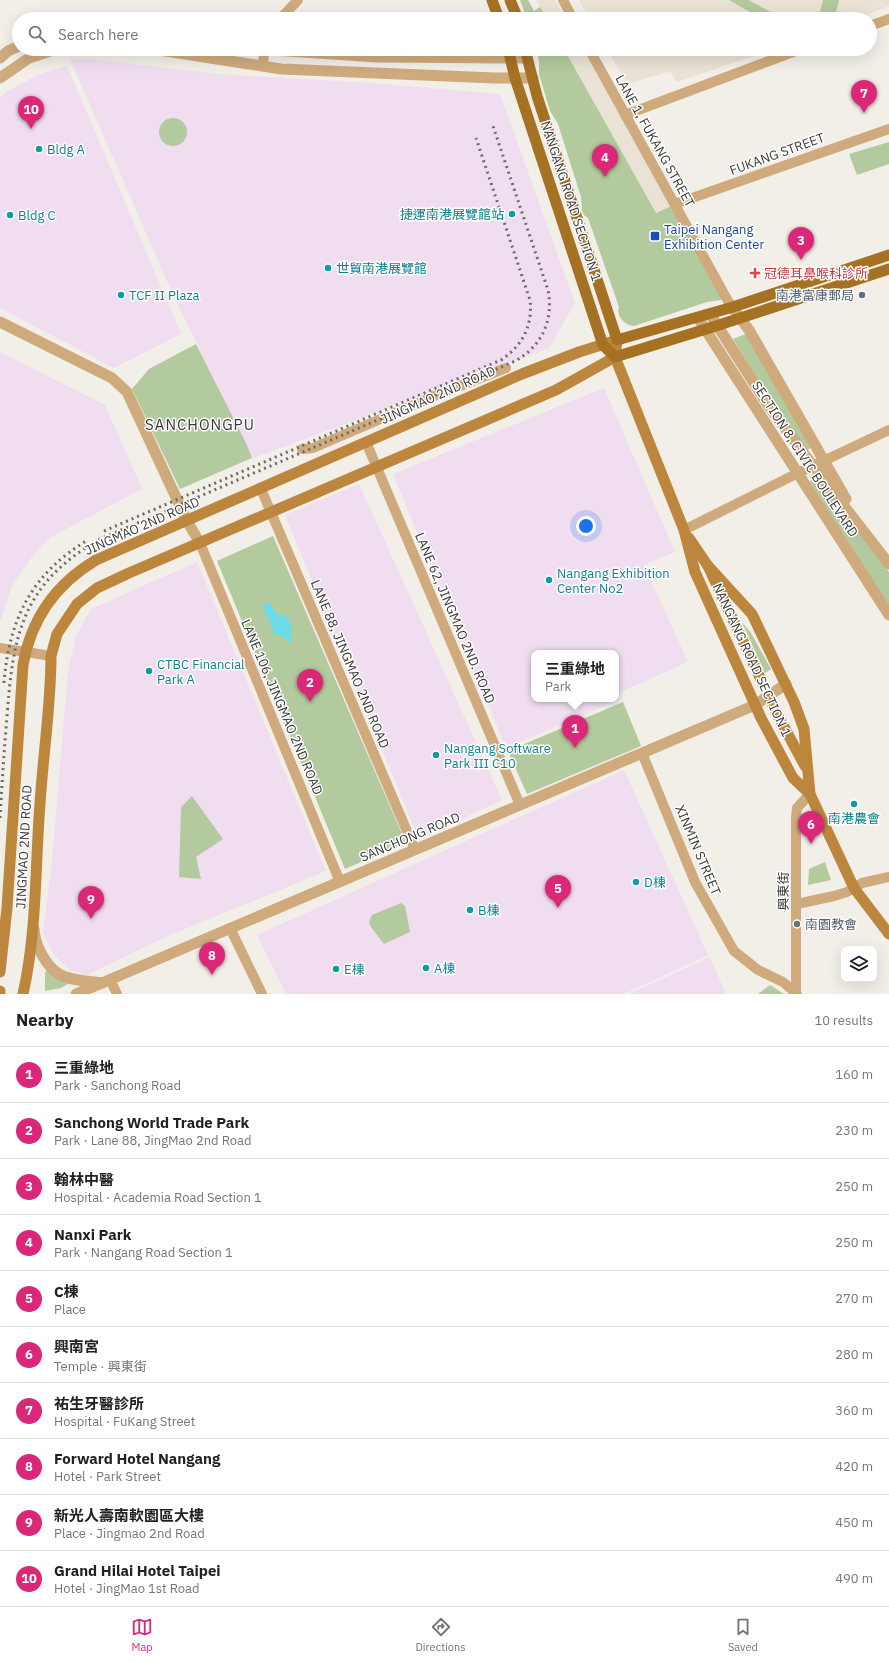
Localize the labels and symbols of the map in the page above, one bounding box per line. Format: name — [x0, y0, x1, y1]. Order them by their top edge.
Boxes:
street label: LANE 1, FUKANG STREET — [611, 72, 699, 211]
pin: 7 — [851, 80, 877, 113]
pin: 10 — [18, 96, 44, 129]
street label: NANGANG ROAD SECTION 1 — [537, 119, 605, 284]
street label: FUKANG STREET — [727, 129, 827, 179]
place label: Bldg A — [47, 141, 85, 158]
marker: Bldg A — [34, 144, 44, 154]
pin: 4 — [592, 144, 618, 177]
place label: 捷運南港展覽館站 — [400, 206, 504, 223]
place label: Bldg C — [18, 207, 56, 224]
marker: 捷運南港展覽館站 — [507, 209, 517, 219]
marker: Bldg C — [5, 210, 15, 220]
place label: Taipei Nangang Exhibition Center — [664, 221, 764, 253]
pin: 3 — [788, 227, 814, 260]
marker: Taipei Nangang Exhibition Center — [649, 230, 661, 242]
place label: 世貿南港展覽館 — [336, 260, 427, 277]
marker: 世貿南港展覽館 — [323, 263, 333, 273]
place label: 冠德耳鼻喉科診所 — [764, 265, 868, 282]
marker: 冠德耳鼻喉科診所 — [749, 267, 761, 279]
place label: TCF II Plaza — [129, 287, 199, 304]
place label: 南港富康郵局 — [776, 287, 854, 304]
marker: TCF II Plaza — [116, 290, 126, 300]
marker: 南港富康郵局 — [857, 290, 867, 300]
street label: JINGMAO 2ND ROAD — [378, 362, 498, 428]
street label: SECTION 8, CIVIC BOULEVARD — [748, 378, 862, 540]
district label: SANCHONGPU — [145, 415, 255, 434]
street label: JINGMAO 2ND ROAD — [82, 493, 202, 559]
your location — [576, 516, 596, 536]
street label: LANE 62, JINGMAO 2ND. ROAD — [411, 530, 499, 706]
place label: Nangang Exhibition Center No2 — [557, 565, 670, 597]
marker: Nangang Exhibition Center No2 — [544, 575, 554, 585]
street label: LANE 88, JINGMAO 2ND ROAD — [307, 578, 393, 750]
street label: NANGANG ROAD SECTION 1 — [709, 580, 795, 740]
street label: LANE 106, JINGMAO 2ND ROAD — [237, 617, 327, 797]
place label: CTBC Financial Park A — [157, 656, 245, 688]
marker: CTBC Financial Park A — [144, 666, 154, 676]
pin: 2 — [297, 669, 323, 702]
pin: 1 — [562, 715, 588, 748]
place label: Nangang Software Park III C10 — [444, 740, 551, 772]
marker: Nangang Software Park III C10 — [431, 750, 441, 760]
street label: JINGMAO 2ND ROAD — [12, 785, 36, 909]
marker: 南港農會 — [849, 799, 859, 809]
street label: XINMIN STREET — [671, 802, 725, 898]
street label: SANCHONG ROAD — [357, 808, 463, 866]
place label: 南港農會 — [828, 810, 880, 827]
pin: 6 — [798, 811, 824, 844]
street label: 興東街 — [775, 871, 792, 911]
place label: D棟 — [644, 874, 666, 891]
pin: 5 — [545, 875, 571, 908]
marker: D棟 — [631, 877, 641, 887]
pin: 9 — [78, 886, 104, 919]
place label: B棟 — [478, 902, 500, 919]
marker: B棟 — [465, 905, 475, 915]
place label: 南園教會 — [805, 916, 857, 933]
marker: 南園教會 — [792, 919, 802, 929]
pin: 8 — [199, 942, 225, 975]
place label: A棟 — [434, 960, 455, 977]
place label: E棟 — [344, 961, 365, 978]
marker: A棟 — [421, 963, 431, 973]
marker: E棟 — [331, 964, 341, 974]

